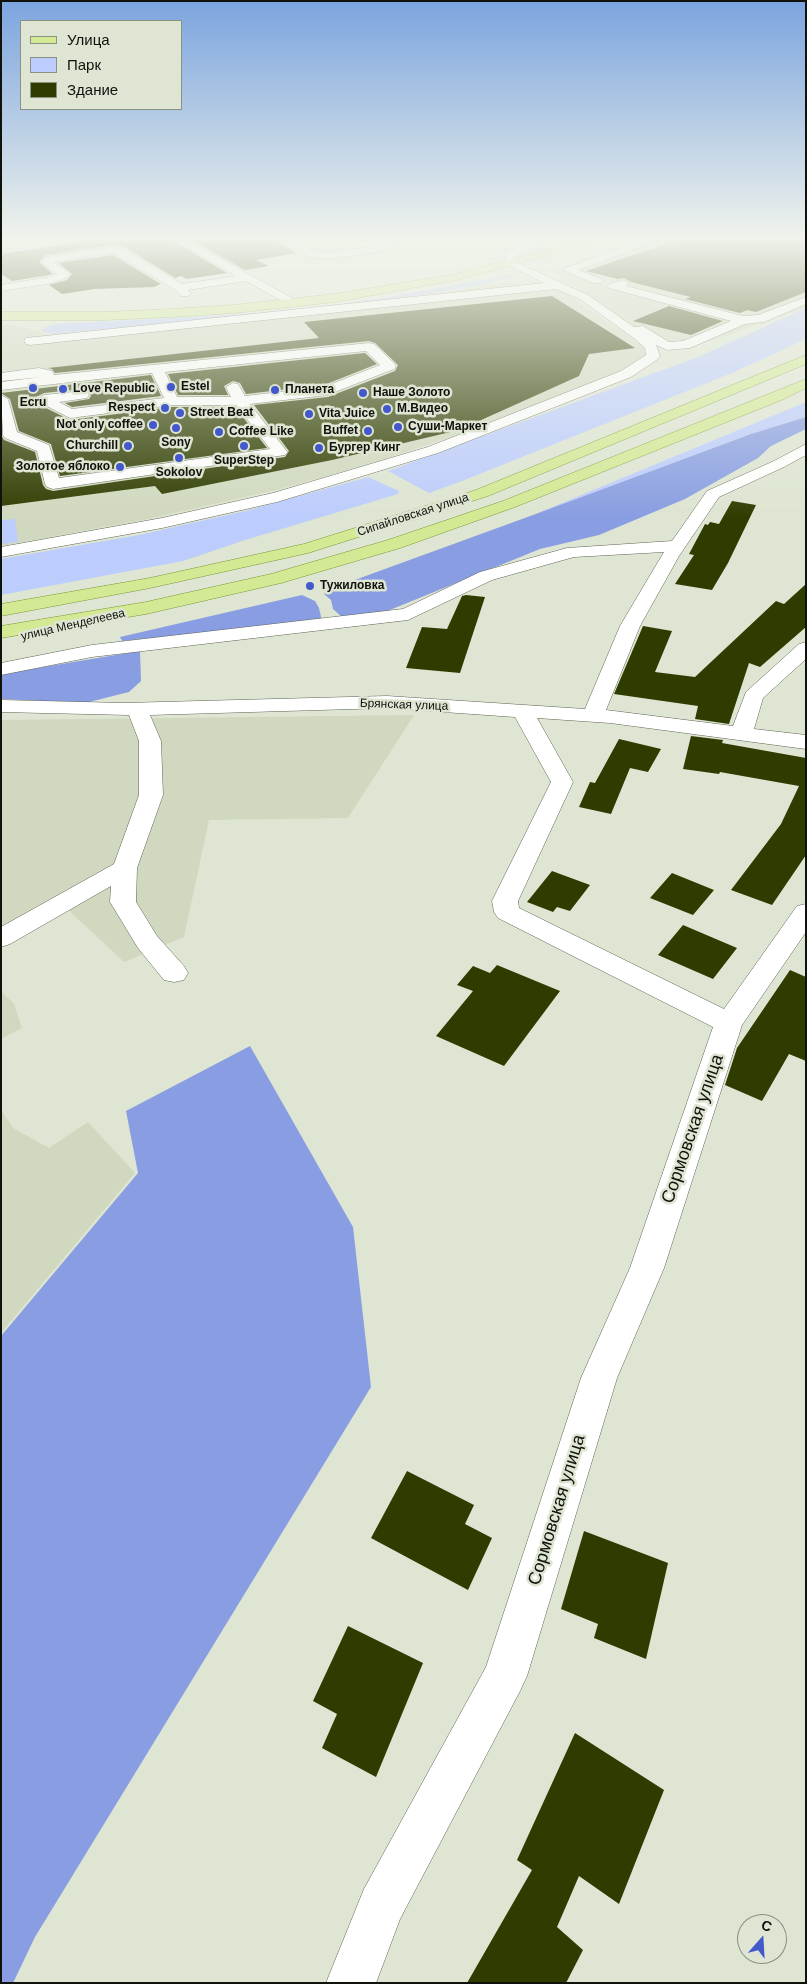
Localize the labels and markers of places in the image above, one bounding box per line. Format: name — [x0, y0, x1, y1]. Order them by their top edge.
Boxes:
place label: Estel — [181, 380, 210, 394]
marker: Estel — [165, 381, 177, 393]
marker: Ecru — [27, 382, 39, 394]
place label: Love Republic — [73, 382, 155, 396]
marker: Love Republic — [57, 383, 69, 395]
place label: Планета — [285, 383, 334, 397]
marker: Планета — [269, 384, 281, 396]
place label: Наше Золото — [373, 386, 450, 400]
marker: Наше Золото — [357, 387, 369, 399]
place label: Ecru — [20, 396, 46, 410]
place label: Respect — [108, 401, 155, 415]
marker: Respect — [159, 402, 171, 414]
place label: М.Видео — [397, 402, 448, 416]
marker: М.Видео — [381, 403, 393, 415]
place label: Street Beat — [190, 406, 253, 420]
marker: Street Beat — [174, 407, 186, 419]
place label: Vita Juice — [319, 407, 375, 421]
marker: Vita Juice — [303, 408, 315, 420]
place label: Not only coffee — [56, 418, 143, 432]
marker: Not only coffee — [147, 419, 159, 431]
place label: Суши-Маркет — [408, 420, 487, 434]
marker: Суши-Маркет — [392, 421, 404, 433]
marker: Sony — [170, 422, 182, 434]
place label: Buffet — [323, 424, 358, 438]
place label: Coffee Like — [229, 425, 294, 439]
marker: Buffet — [362, 425, 374, 437]
marker: Coffee Like — [213, 426, 225, 438]
place label: Sony — [161, 436, 191, 450]
place label: Churchill — [66, 439, 118, 453]
marker: Churchill — [122, 440, 134, 452]
marker: SuperStep — [238, 440, 250, 452]
place label: Бургер Кинг — [329, 441, 401, 455]
marker: Бургер Кинг — [313, 442, 325, 454]
marker: Sokolov — [173, 452, 185, 464]
place label: SuperStep — [214, 454, 274, 468]
place label: Золотое яблоко — [16, 460, 110, 474]
marker: Золотое яблоко — [114, 461, 126, 473]
place label: Sokolov — [156, 466, 202, 480]
place label: Тужиловка — [320, 579, 384, 593]
marker: Тужиловка — [304, 580, 316, 592]

